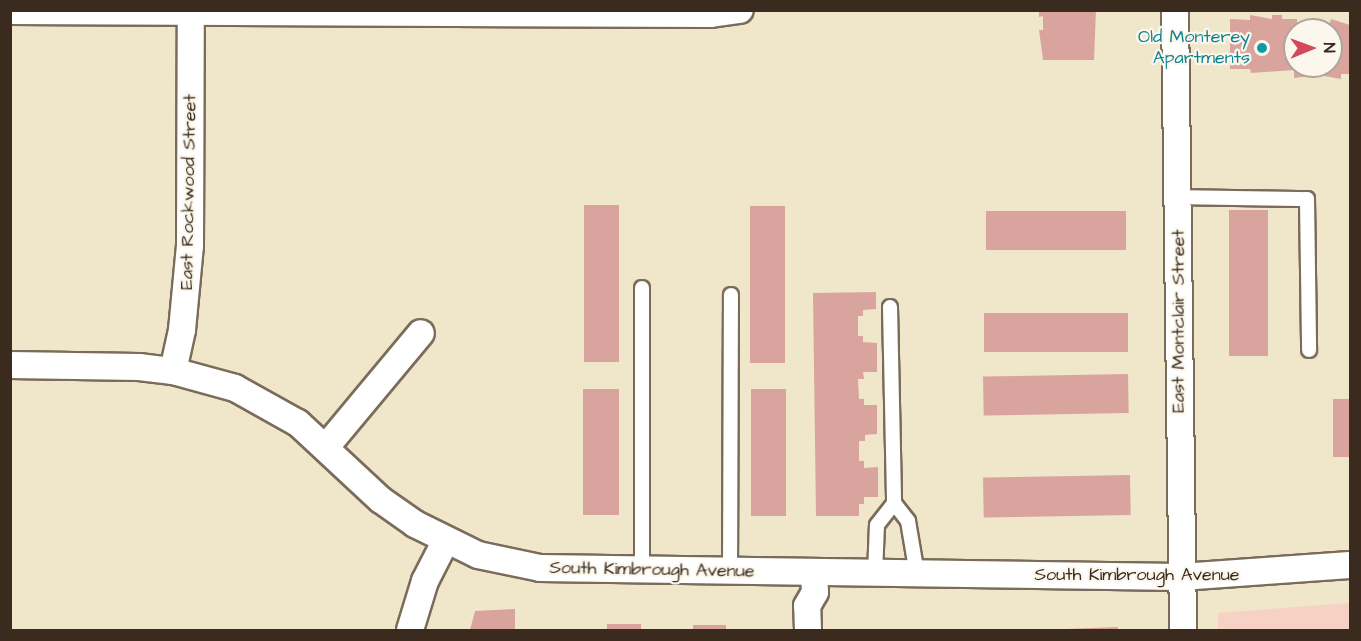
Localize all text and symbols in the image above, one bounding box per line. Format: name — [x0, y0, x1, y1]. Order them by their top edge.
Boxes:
north arrow — [1283, 18, 1343, 78]
place label: Old Monterey Apartments — [1138, 27, 1250, 70]
marker: Old Monterey Apartments — [1255, 41, 1269, 55]
text: N — [1318, 43, 1340, 53]
street label: East Rockwood Street — [176, 94, 202, 290]
street label: East Montclair Street — [1168, 229, 1190, 413]
street label: South Kimbrough Avenue — [549, 557, 755, 583]
street label: South Kimbrough Avenue — [1034, 564, 1240, 586]

